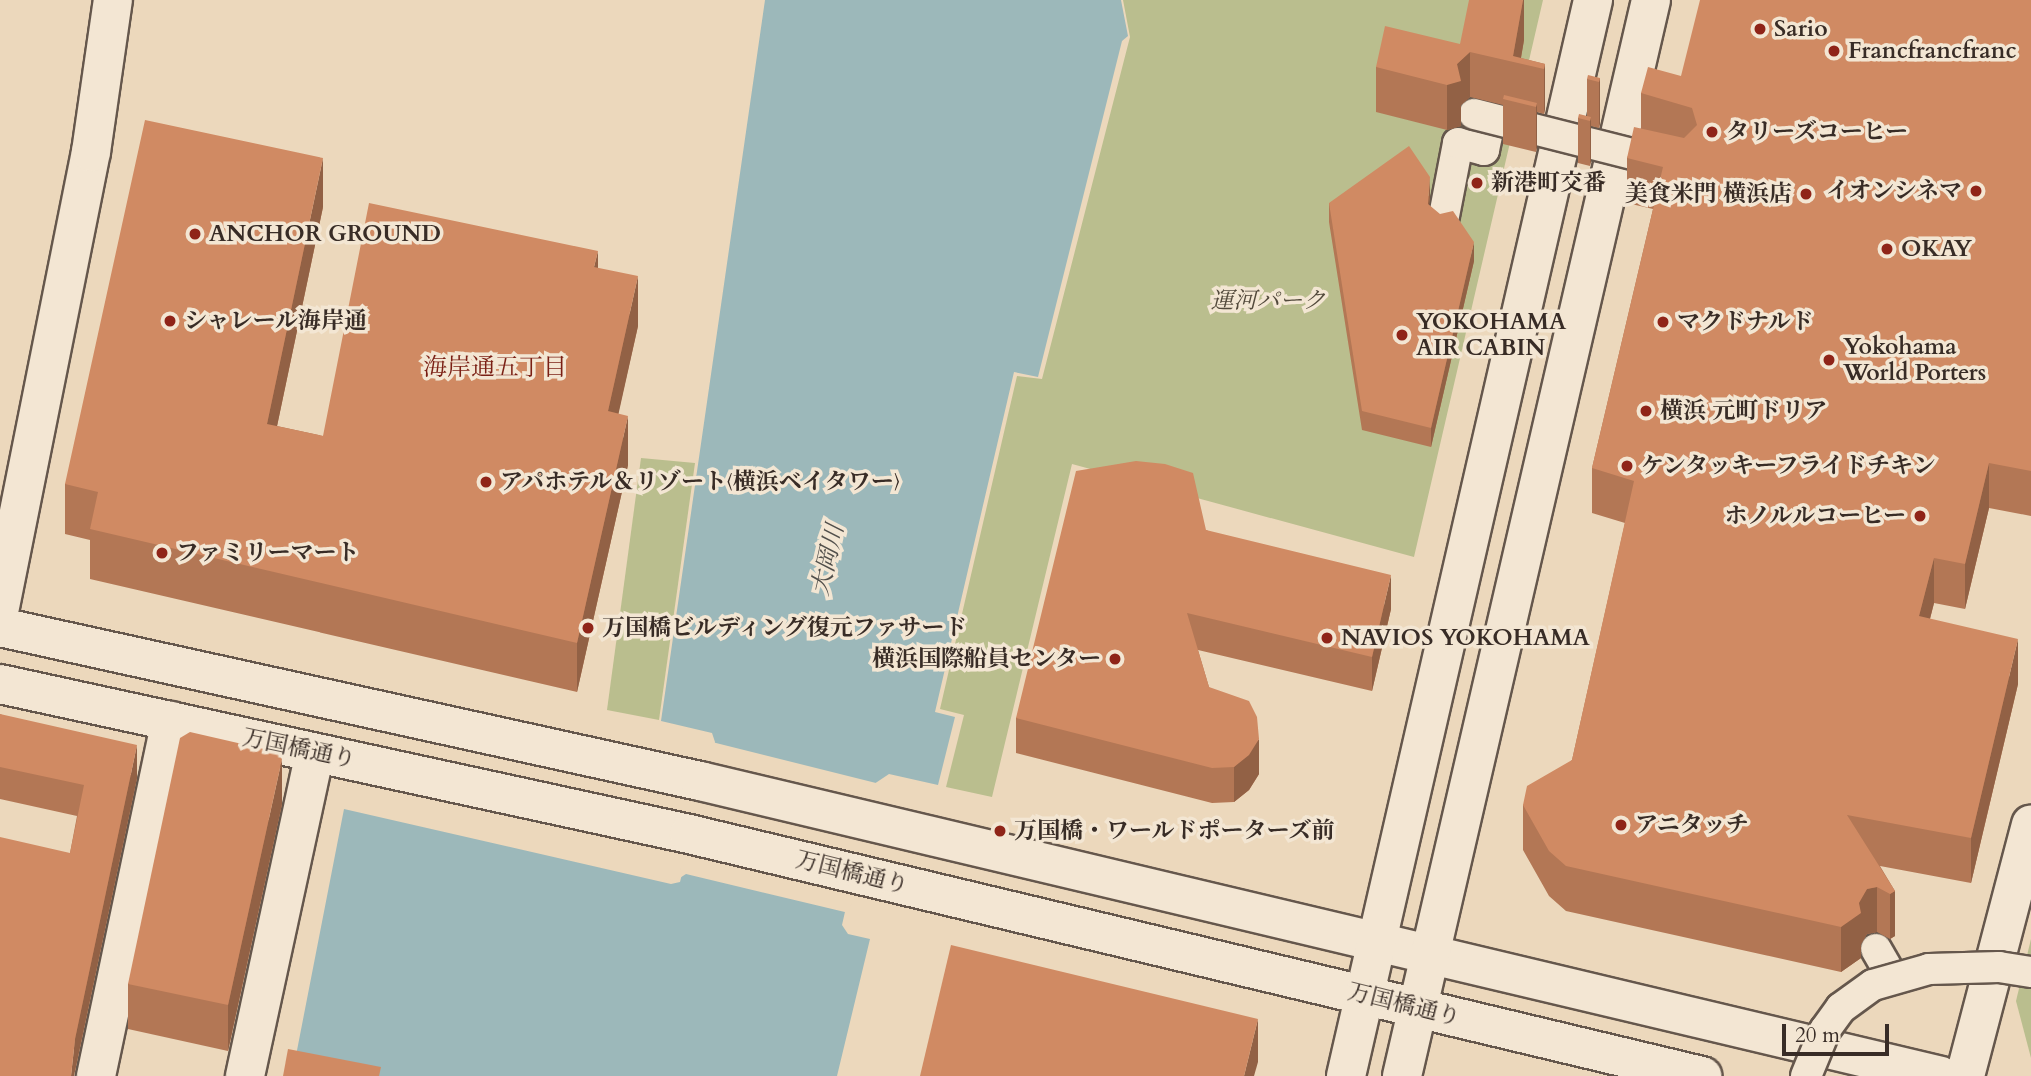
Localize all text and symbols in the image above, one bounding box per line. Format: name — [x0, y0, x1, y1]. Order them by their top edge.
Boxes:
place label: Sario — [1774, 15, 1828, 43]
marker: Sario — [1752, 21, 1768, 37]
place label: Francfrancfranc — [1848, 37, 2017, 65]
marker: Francfrancfranc — [1826, 43, 1842, 59]
place label: タリーズコーヒー — [1726, 118, 1909, 146]
marker: タリーズコーヒー — [1704, 124, 1720, 140]
place label: 新港町交番 — [1491, 169, 1606, 197]
marker: 新港町交番 — [1469, 175, 1485, 191]
place label: イオンシネマ — [1824, 177, 1962, 205]
place label: 美食米門 横浜店 — [1625, 180, 1792, 208]
marker: イオンシネマ — [1968, 183, 1984, 199]
marker: 美食米門 横浜店 — [1798, 186, 1814, 202]
place label: ANCHOR GROUND — [209, 220, 441, 248]
marker: ANCHOR GROUND — [187, 226, 203, 242]
place label: OKAY — [1901, 235, 1972, 263]
marker: OKAY — [1879, 241, 1895, 257]
park label: 運河パーク — [1211, 287, 1325, 315]
place label: シャレール海岸通 — [184, 307, 368, 335]
place label: YOKOHAMA AIR CABIN — [1416, 308, 1566, 362]
place label: マクドナルド — [1677, 308, 1815, 336]
marker: シャレール海岸通 — [162, 313, 178, 329]
marker: マクドナルド — [1655, 314, 1671, 330]
marker: YOKOHAMA AIR CABIN — [1394, 327, 1410, 343]
place label: Yokohama World Porters — [1843, 333, 1986, 387]
marker: Yokohama World Porters — [1821, 352, 1837, 368]
district label: 海岸通五丁目 — [423, 354, 567, 382]
place label: 横浜 元町ドリア — [1660, 397, 1827, 425]
marker: 横浜 元町ドリア — [1638, 403, 1654, 419]
place label: ケンタッキーフライドチキン — [1641, 452, 1940, 480]
marker: ケンタッキーフライドチキン — [1619, 458, 1635, 474]
place label: アパホテル＆リゾート〈横浜ベイタワー〉 — [500, 468, 903, 496]
marker: アパホテル＆リゾート〈横浜ベイタワー〉 — [478, 474, 494, 490]
place label: ホノルルコーヒー — [1723, 502, 1906, 530]
marker: ホノルルコーヒー — [1912, 508, 1928, 524]
water label: 大岡川 — [806, 522, 850, 598]
place label: ファミリーマート — [176, 539, 360, 567]
marker: ファミリーマート — [154, 545, 170, 561]
place label: 万国橋ビルディング復元ファサード — [602, 614, 970, 642]
marker: 万国橋ビルディング復元ファサード — [580, 620, 596, 636]
place label: NAVIOS YOKOHAMA — [1341, 624, 1590, 652]
marker: NAVIOS YOKOHAMA — [1319, 630, 1335, 646]
place label: 横浜国際船員センター — [871, 645, 1101, 673]
marker: 横浜国際船員センター — [1107, 651, 1123, 667]
street label: 万国橋通り — [240, 724, 358, 774]
place label: アニタッチ — [1635, 811, 1750, 839]
place label: 万国橋・ワールドポーターズ前 — [1014, 817, 1336, 845]
marker: アニタッチ — [1613, 817, 1629, 833]
marker: 万国橋・ワールドポーターズ前 — [992, 823, 1008, 839]
street label: 万国橋通り — [793, 846, 911, 900]
street label: 万国橋通り — [1345, 978, 1463, 1032]
scale bar — [1786, 1010, 1893, 1054]
text: 20 m — [1795, 1021, 1840, 1050]

